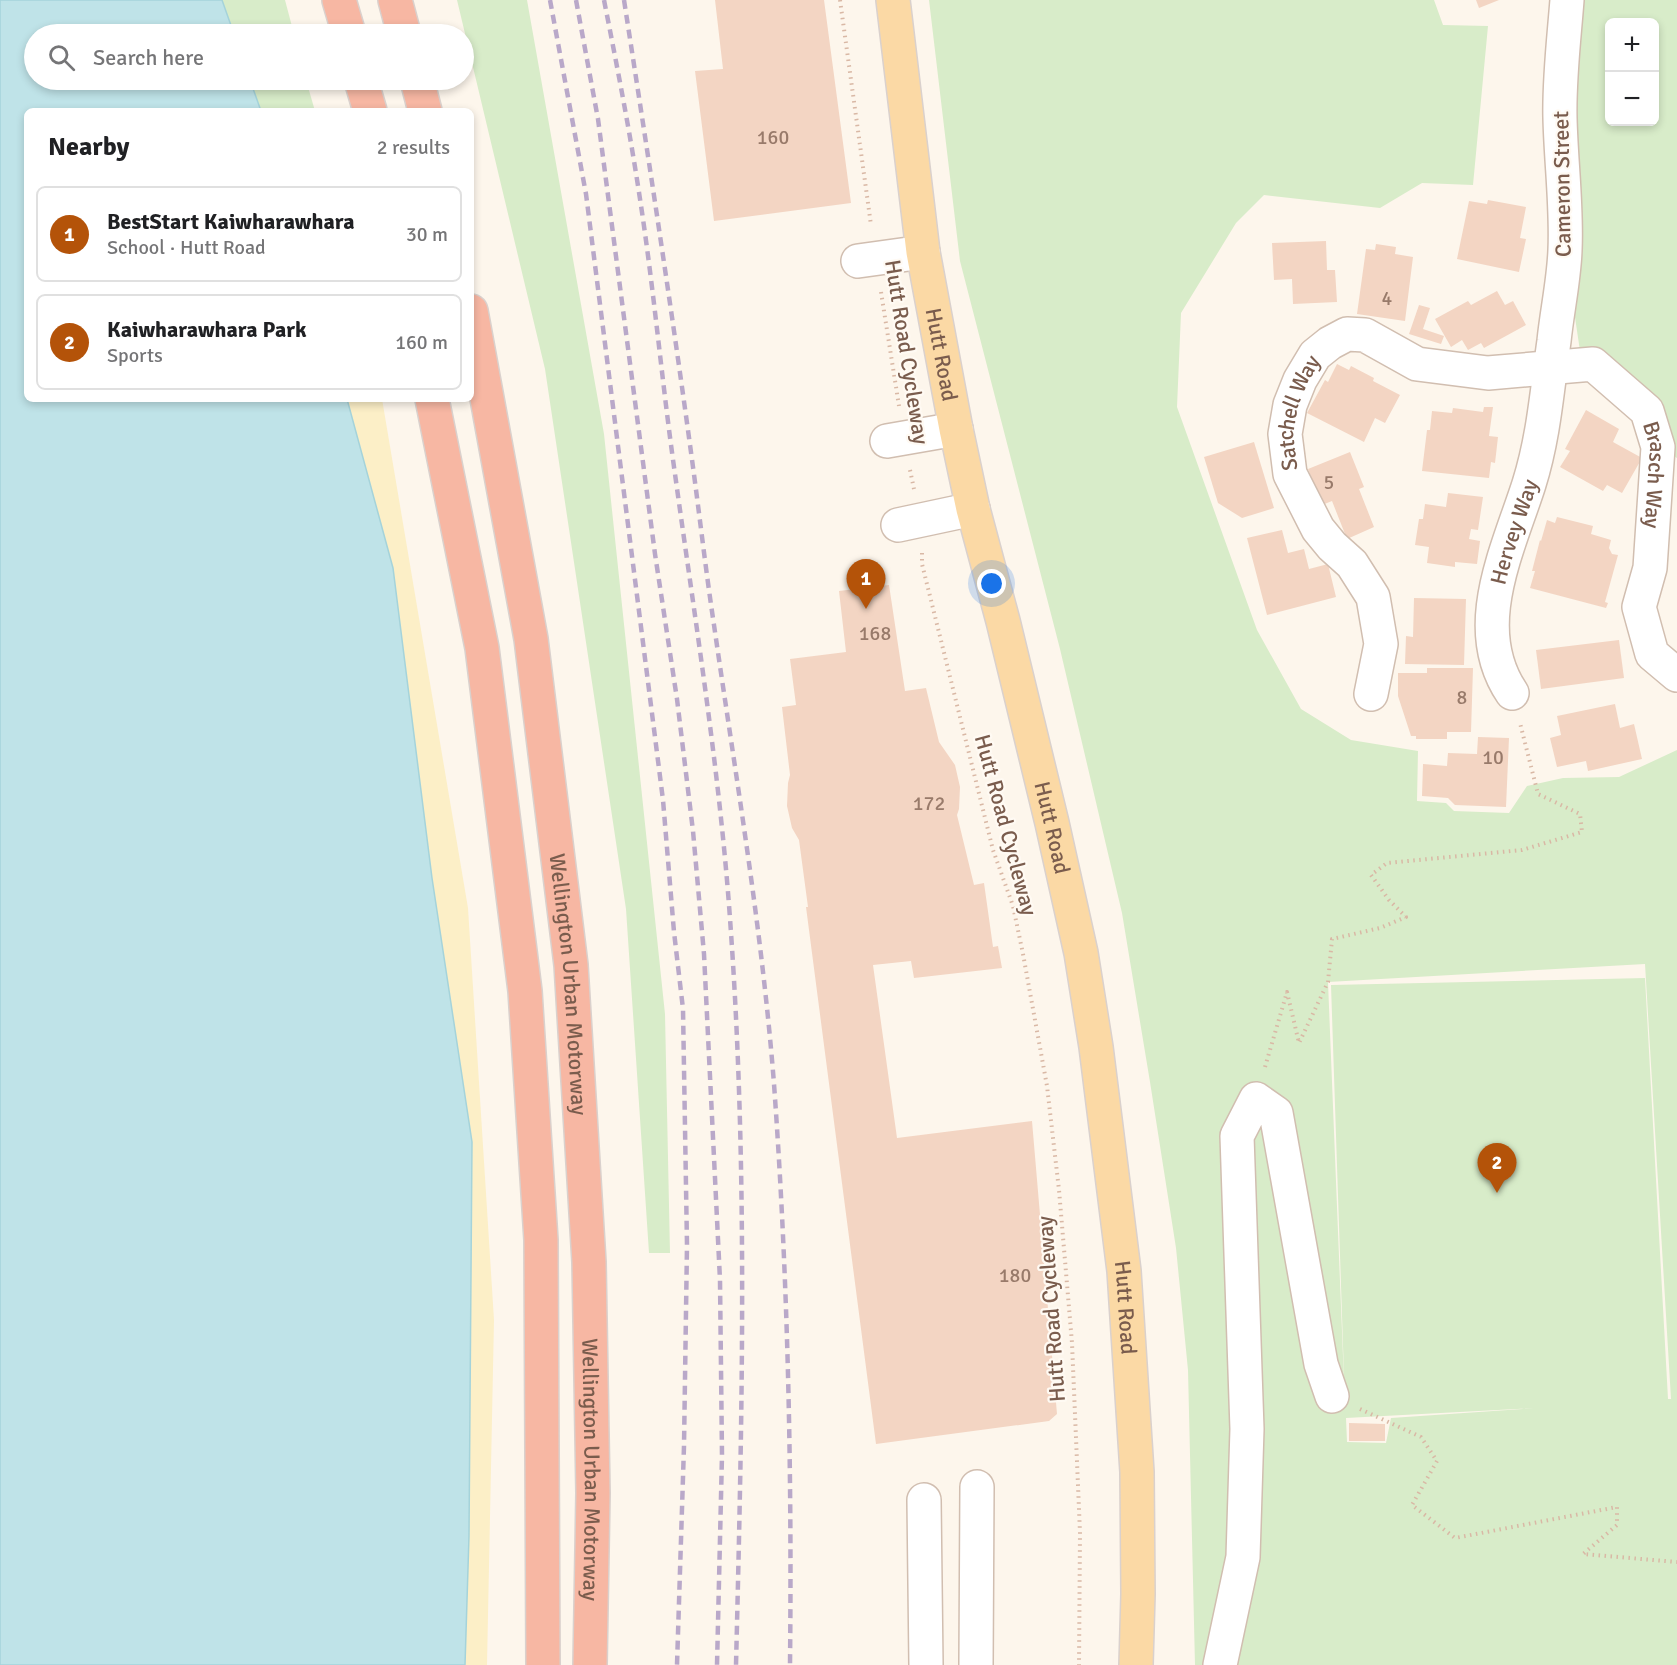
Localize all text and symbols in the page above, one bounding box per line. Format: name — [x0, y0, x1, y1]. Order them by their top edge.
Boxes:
map controls — [1605, 18, 1659, 126]
button: + — [1605, 18, 1659, 72]
search box — [24, 24, 474, 90]
icon: search — [45, 41, 78, 74]
text: Search here — [93, 44, 204, 71]
button: − — [1605, 72, 1659, 126]
street label: Cameron Street — [1547, 110, 1577, 257]
house number: 160 — [757, 125, 789, 150]
text: Nearby — [48, 131, 129, 163]
text: 2 results — [377, 135, 450, 160]
text: BestStart Kaiwharawhara — [107, 208, 355, 235]
text: 1 — [64, 222, 75, 247]
text: 30 m — [406, 222, 448, 247]
text: School · Hutt Road — [107, 235, 266, 260]
street label: Hutt Road Cycleway — [879, 258, 935, 447]
house number: 4 — [1382, 286, 1393, 311]
street label: Hutt Road — [920, 306, 964, 403]
text: Kaiwharawhara Park — [107, 316, 307, 343]
text: 2 — [64, 330, 75, 355]
text: 160 m — [395, 330, 448, 355]
text: Sports — [107, 343, 163, 368]
street label: Satchell Way — [1271, 349, 1326, 472]
street label: Brasch Way — [1637, 418, 1672, 530]
house number: 5 — [1324, 470, 1334, 495]
street label: Hervey Way — [1484, 475, 1543, 587]
pin: 1 — [846, 560, 886, 609]
your location — [977, 569, 1006, 598]
house number: 168 — [859, 621, 891, 646]
house number: 8 — [1457, 685, 1467, 710]
street label: Hutt Road Cycleway — [969, 731, 1043, 919]
house number: 10 — [1482, 745, 1504, 770]
street label: Hutt Road — [1029, 778, 1076, 876]
house number: 172 — [913, 791, 945, 816]
street label: Wellington Urban Motorway — [544, 852, 594, 1117]
pin: 2 — [1478, 1144, 1516, 1193]
street label: Hutt Road Cycleway — [1031, 1214, 1071, 1403]
street label: Hutt Road — [1109, 1259, 1143, 1355]
house number: 180 — [999, 1263, 1031, 1288]
street label: Wellington Urban Motorway — [577, 1338, 607, 1602]

